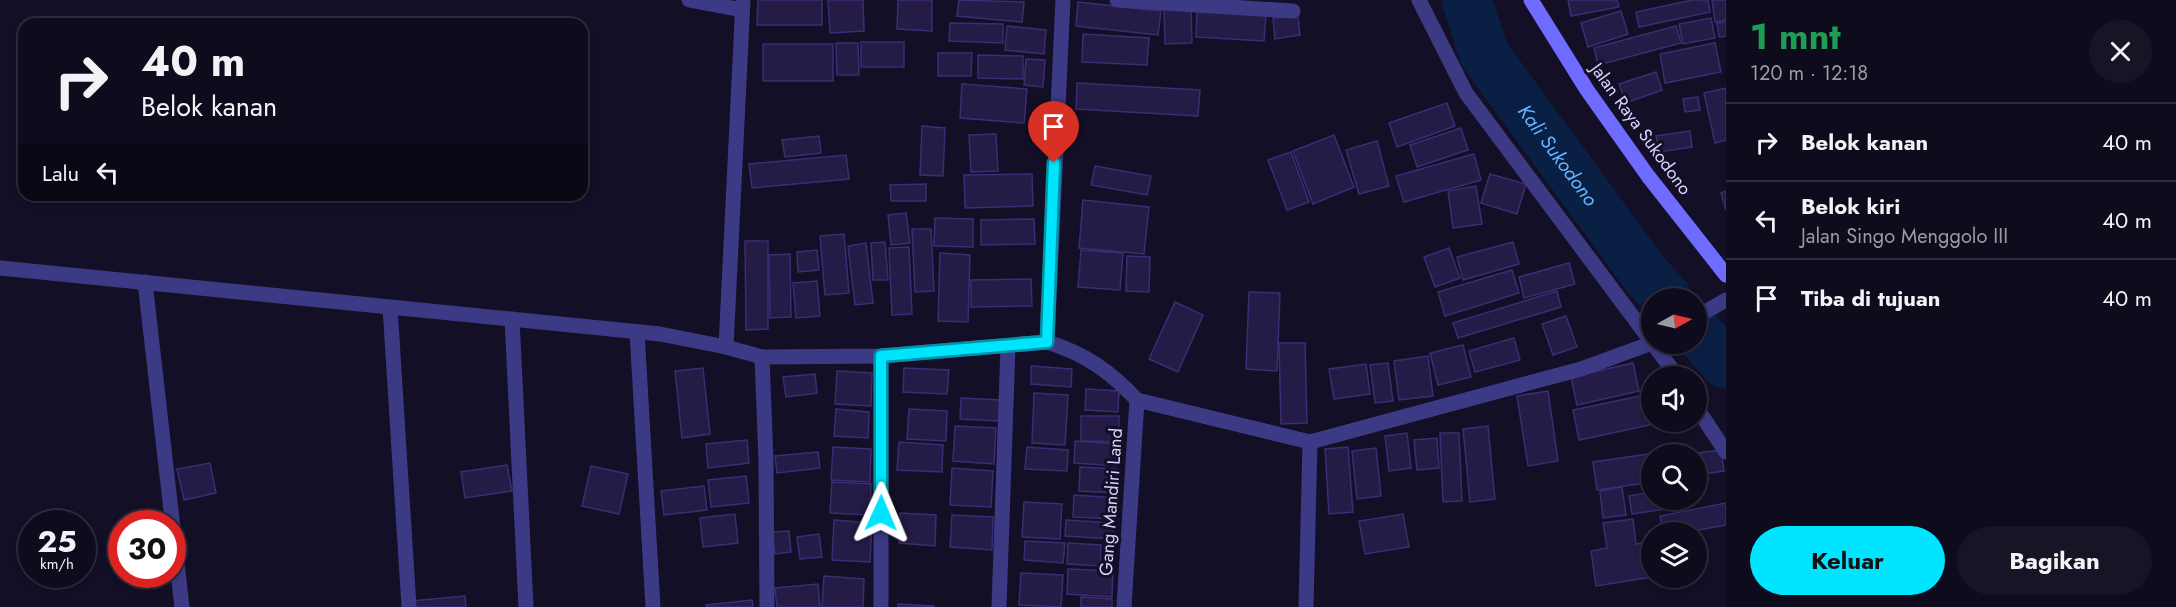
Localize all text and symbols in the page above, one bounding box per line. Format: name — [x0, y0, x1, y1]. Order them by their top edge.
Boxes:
text: 1 mnt — [1750, 10, 1841, 62]
button: close — [2089, 20, 2152, 83]
text: 40 m — [141, 31, 245, 92]
icon: right — [42, 42, 120, 120]
street label: Jalan Raya Sukodono — [1583, 56, 1698, 200]
text: 120 m · 12:18 — [1750, 59, 1868, 88]
text: Belok kanan — [141, 87, 277, 126]
water label: Kali Sukodono — [1511, 99, 1605, 213]
pin — [1028, 101, 1079, 163]
icon: arrive — [1037, 110, 1070, 143]
icon: right — [1750, 126, 1783, 159]
text: Belok kanan — [1801, 126, 1928, 158]
text: 40 m — [2102, 126, 2152, 158]
icon: left — [91, 156, 124, 189]
text: Lalu — [42, 157, 79, 189]
text: Belok kiri — [1801, 190, 1900, 222]
icon: left — [1750, 204, 1783, 237]
text: 40 m — [2102, 204, 2152, 236]
text: Jalan Singo Menggolo III — [1801, 222, 2008, 251]
icon: arrive — [1750, 282, 1783, 315]
text: Tiba di tujuan — [1801, 282, 1940, 314]
text: 40 m — [2102, 282, 2152, 314]
north arrow — [1641, 288, 1707, 354]
map controls — [1641, 288, 1707, 588]
button: sound — [1641, 366, 1707, 432]
street label: Gang Mandiri Land — [1093, 427, 1129, 577]
button: search — [1641, 444, 1707, 510]
position arrow — [849, 481, 913, 545]
speed limit sign: 30 — [108, 510, 186, 588]
text: 25 — [37, 520, 77, 563]
button: layers — [1641, 522, 1707, 588]
button: Keluar — [1750, 526, 1945, 595]
button: Bagikan — [1957, 526, 2152, 595]
text: km/h — [40, 553, 74, 575]

